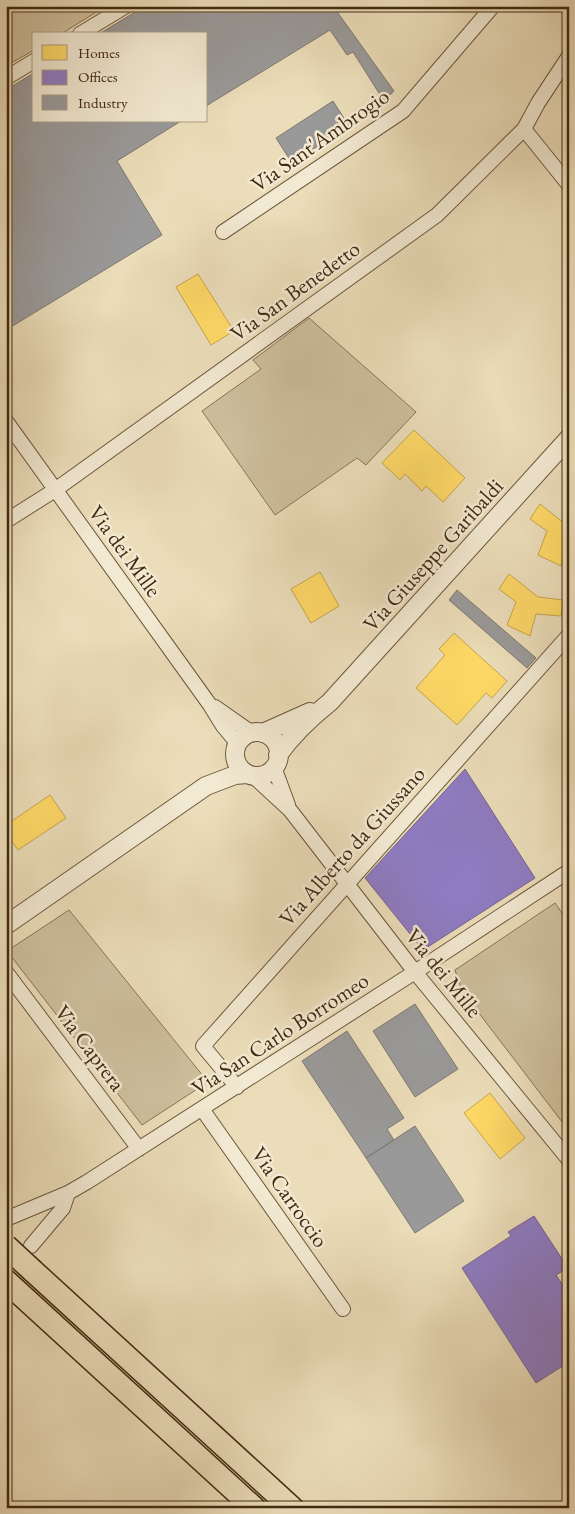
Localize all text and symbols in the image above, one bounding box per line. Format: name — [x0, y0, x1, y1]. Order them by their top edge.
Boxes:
legend — [32, 32, 208, 122]
text: Homes — [78, 43, 120, 62]
text: Offices — [78, 67, 118, 86]
street label: Via Sant'Ambrogio — [245, 81, 395, 199]
text: Industry — [78, 93, 128, 112]
street label: Via San Benedetto — [224, 234, 366, 348]
street label: Via Giuseppe Garibaldi — [356, 472, 510, 638]
street label: Via dei Mille — [82, 499, 168, 603]
street label: Via Alberto da Giussano — [272, 760, 432, 932]
street label: Via dei Mille — [399, 922, 489, 1024]
street label: Via San Carlo Borromeo — [186, 966, 374, 1102]
street label: Via Caprera — [48, 999, 132, 1097]
street label: Via Carroccio — [245, 1141, 335, 1253]

